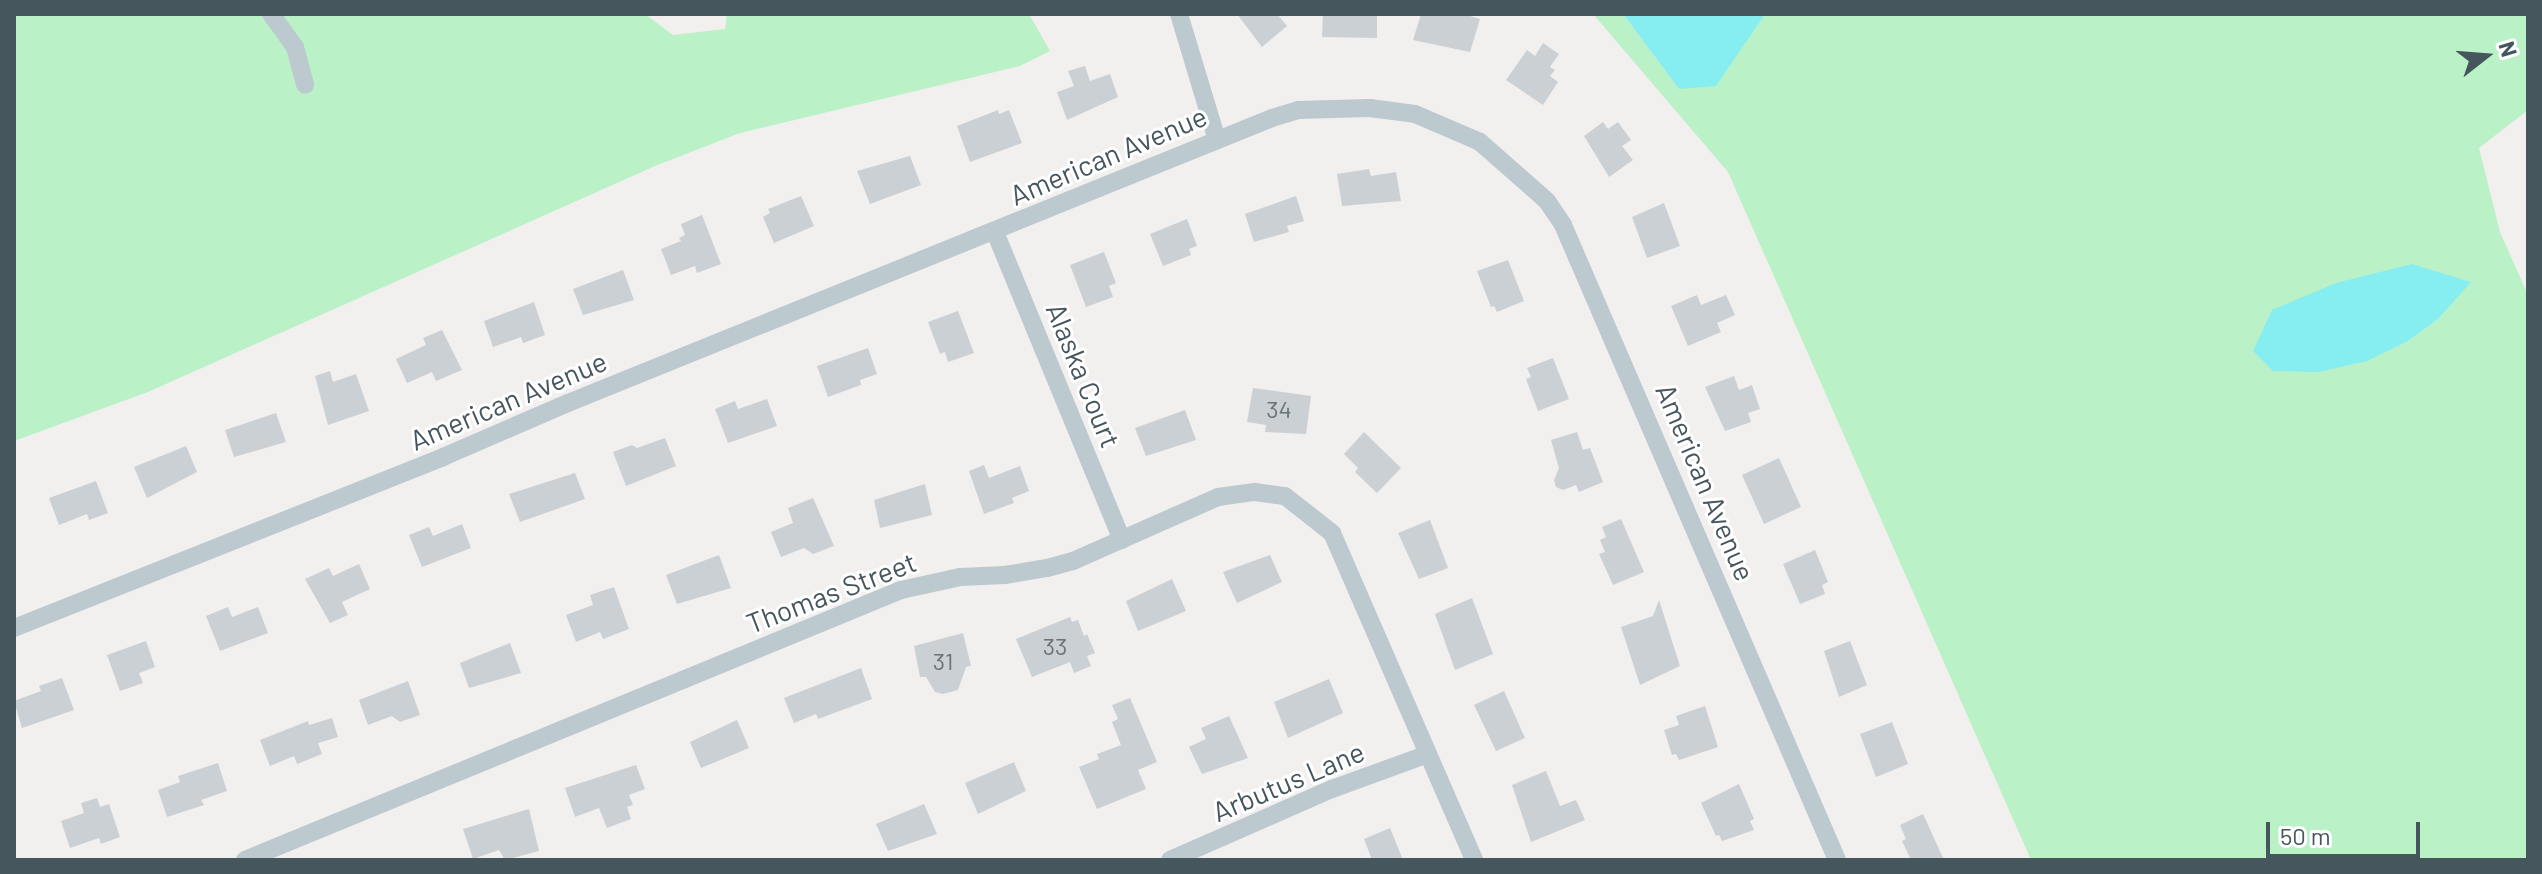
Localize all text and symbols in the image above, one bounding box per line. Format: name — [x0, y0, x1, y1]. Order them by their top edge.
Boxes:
north arrow — [2446, 16, 2526, 96]
text: N — [2494, 38, 2524, 60]
street label: American Avenue — [1004, 98, 1212, 212]
street label: Alaska Court — [1040, 298, 1128, 452]
street label: American Avenue — [404, 343, 612, 457]
street label: American Avenue — [1649, 378, 1763, 586]
house number: 34 — [1266, 395, 1292, 423]
street label: Thomas Street — [741, 544, 921, 640]
house number: 33 — [1043, 632, 1067, 660]
house number: 31 — [933, 647, 953, 675]
street label: Arbutus Lane — [1207, 734, 1369, 828]
scale bar — [2270, 806, 2424, 856]
text: 50 m — [2280, 821, 2331, 850]

